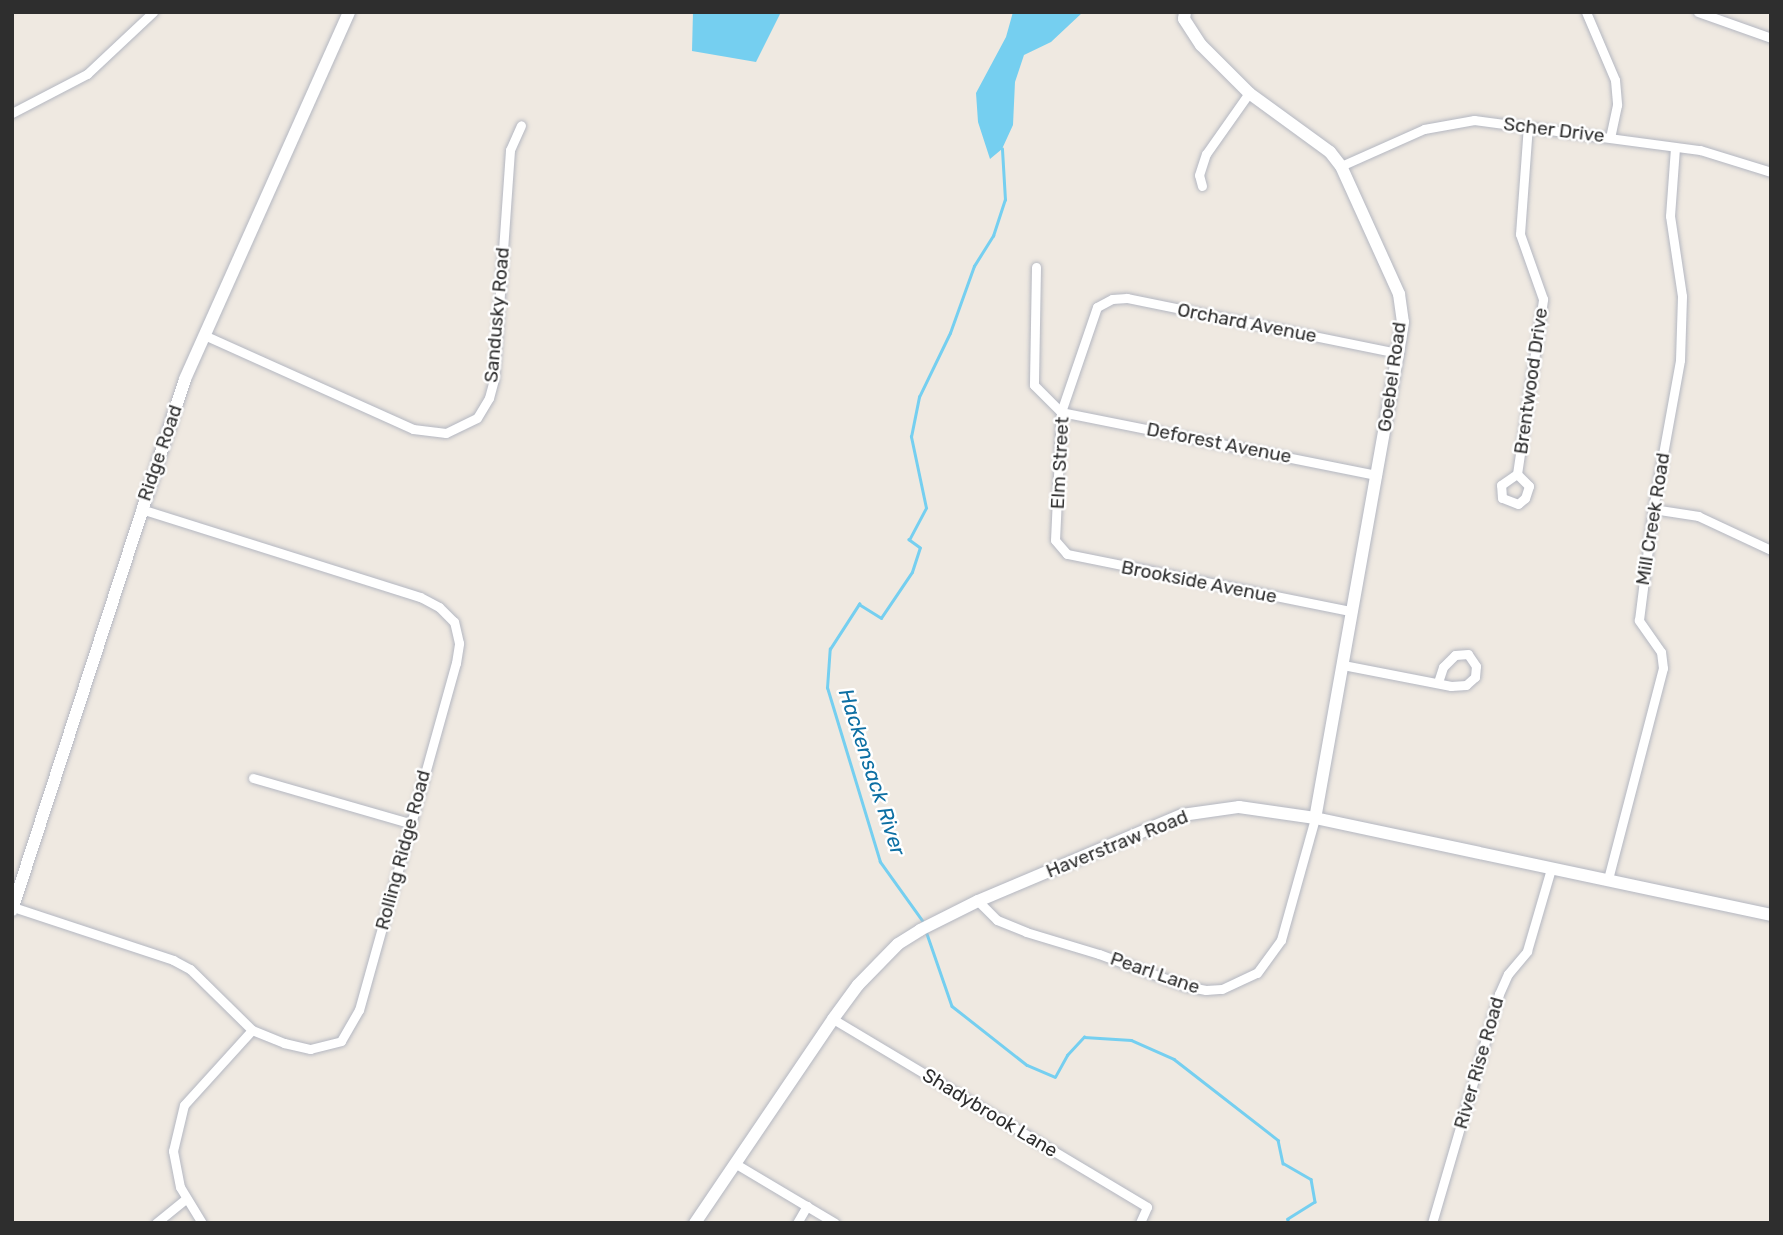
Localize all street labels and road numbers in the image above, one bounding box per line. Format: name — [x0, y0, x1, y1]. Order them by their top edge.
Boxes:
street label: Scher Drive — [1502, 112, 1606, 148]
street label: Sandusky Road — [480, 246, 514, 384]
street label: Orchard Avenue — [1175, 298, 1319, 348]
street label: Brentwood Drive — [1509, 306, 1553, 456]
street label: Goebel Road — [1373, 321, 1411, 433]
street label: Ridge Road — [133, 402, 187, 504]
street label: Elm Street — [1046, 416, 1074, 510]
street label: Deforest Avenue — [1144, 418, 1294, 468]
street label: Mill Creek Road — [1631, 451, 1675, 587]
street label: Brookside Avenue — [1119, 556, 1279, 608]
street label: Rolling Ridge Road — [371, 768, 435, 932]
street label: Haverstraw Road — [1043, 805, 1191, 883]
street label: Pearl Lane — [1107, 947, 1203, 999]
street label: River Rise Road — [1449, 994, 1509, 1132]
street label: Shadybrook Lane — [918, 1064, 1062, 1162]

